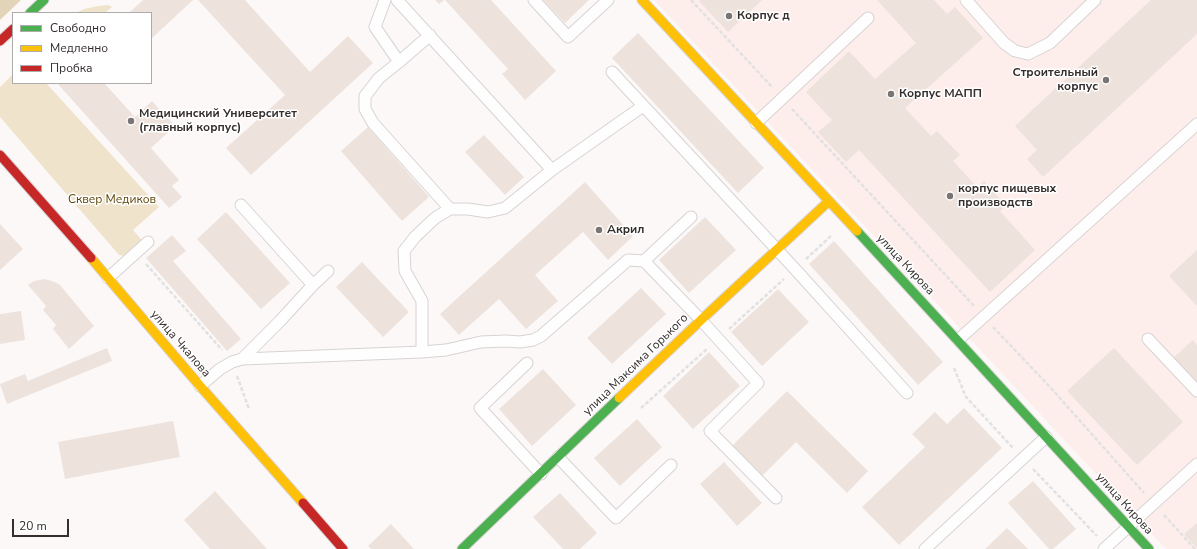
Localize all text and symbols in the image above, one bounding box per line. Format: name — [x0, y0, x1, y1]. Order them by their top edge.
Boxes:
place label: Корпус д — [737, 9, 790, 23]
marker: Корпус д — [724, 11, 734, 21]
legend — [12, 12, 152, 84]
text: Свободно — [50, 20, 106, 36]
text: Медленно — [50, 40, 108, 56]
text: Пробка — [50, 60, 93, 76]
place label: Строительный корпус — [1013, 66, 1098, 94]
marker: Строительный корпус — [1101, 75, 1111, 85]
place label: Корпус МАПП — [899, 87, 982, 101]
marker: Корпус МАПП — [886, 89, 896, 99]
place label: Медицинский Университет (главный корпус) — [139, 107, 297, 135]
marker: Медицинский Университет (главный корпус) — [126, 116, 136, 126]
place label: корпус пищевых производств — [958, 182, 1056, 210]
marker: корпус пищевых производств — [945, 191, 955, 201]
park label: Сквер Медиков — [68, 193, 156, 207]
place label: Акрил — [607, 223, 644, 237]
marker: Акрил — [594, 225, 604, 235]
street label: улица Кирова — [873, 231, 937, 299]
street label: улица Чкалова — [147, 308, 213, 380]
street label: улица Максима Горького — [581, 311, 691, 419]
street label: улица Кирова — [1092, 470, 1156, 538]
scale bar — [14, 511, 71, 537]
text: 20 m — [19, 518, 47, 534]

